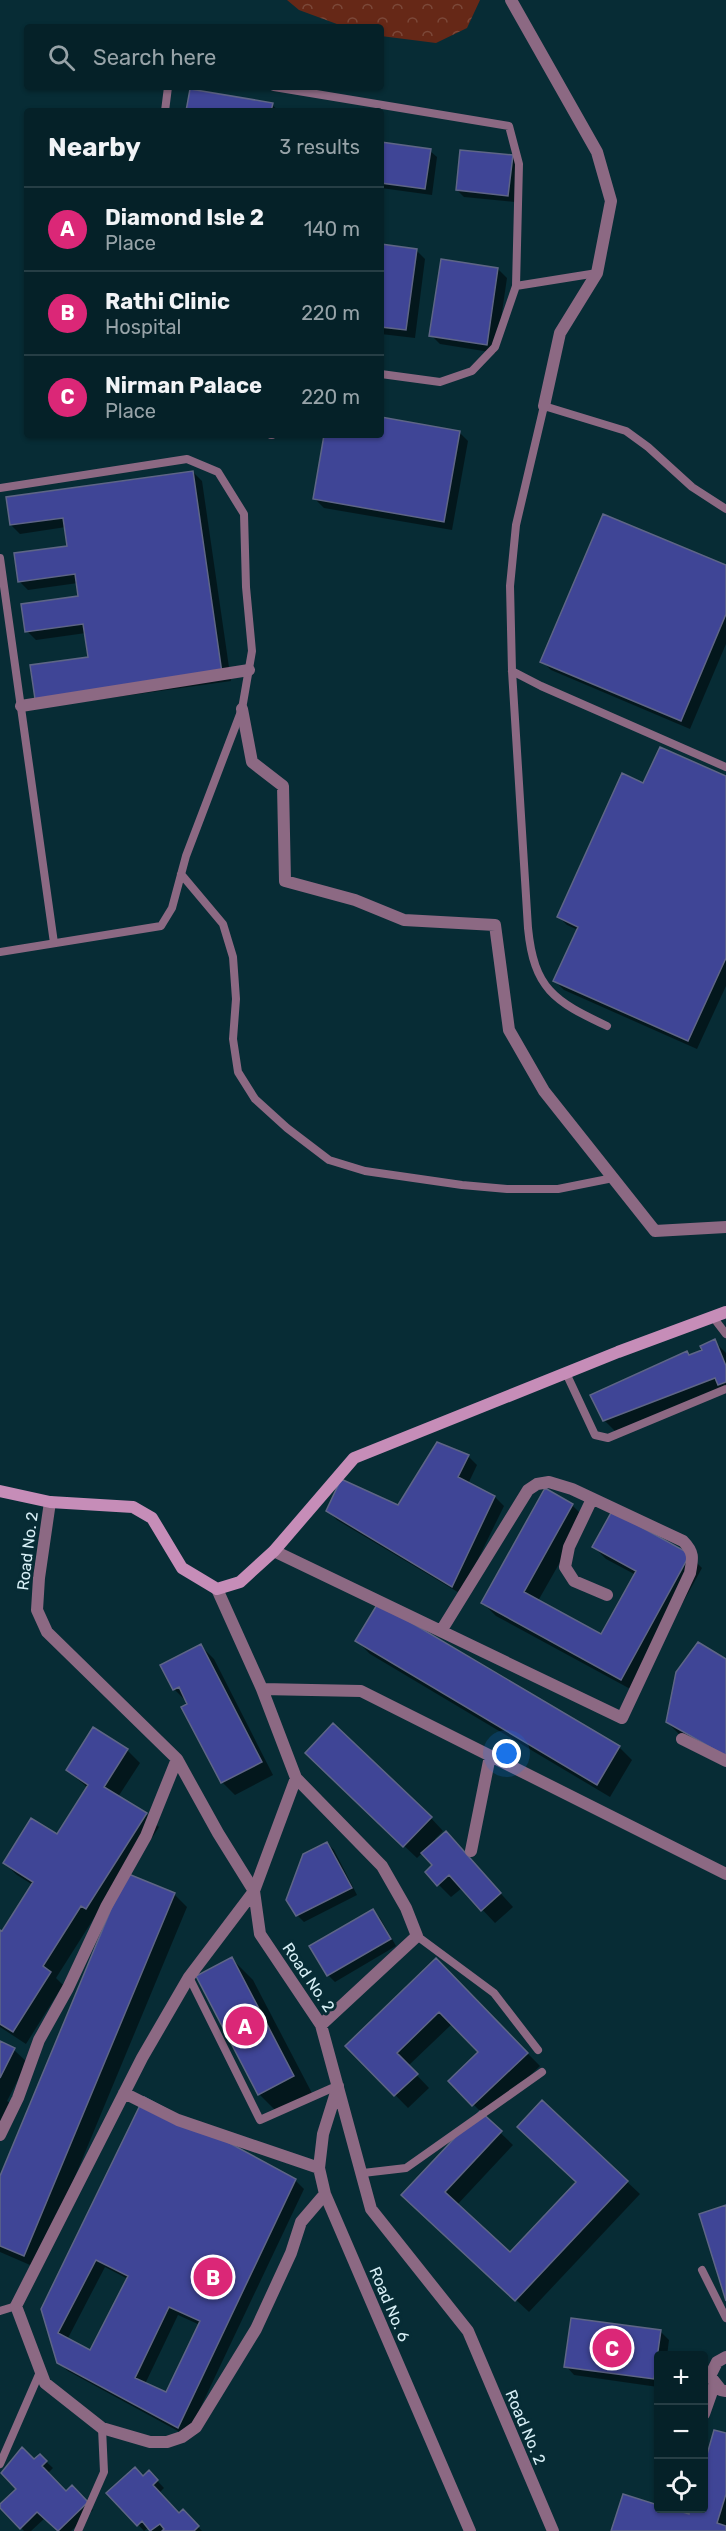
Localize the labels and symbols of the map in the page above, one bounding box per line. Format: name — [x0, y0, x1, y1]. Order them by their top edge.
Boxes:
street label: Road No. 2 — [13, 1511, 42, 1592]
your location — [492, 1739, 521, 1768]
street label: Road No. 2 — [279, 1939, 339, 2015]
pin: A — [226, 2004, 264, 2048]
pin: B — [194, 2254, 232, 2300]
street label: Road No. 6 — [365, 2264, 414, 2345]
pin: C — [592, 2326, 632, 2370]
street label: Road No. 2 — [501, 2387, 550, 2467]

